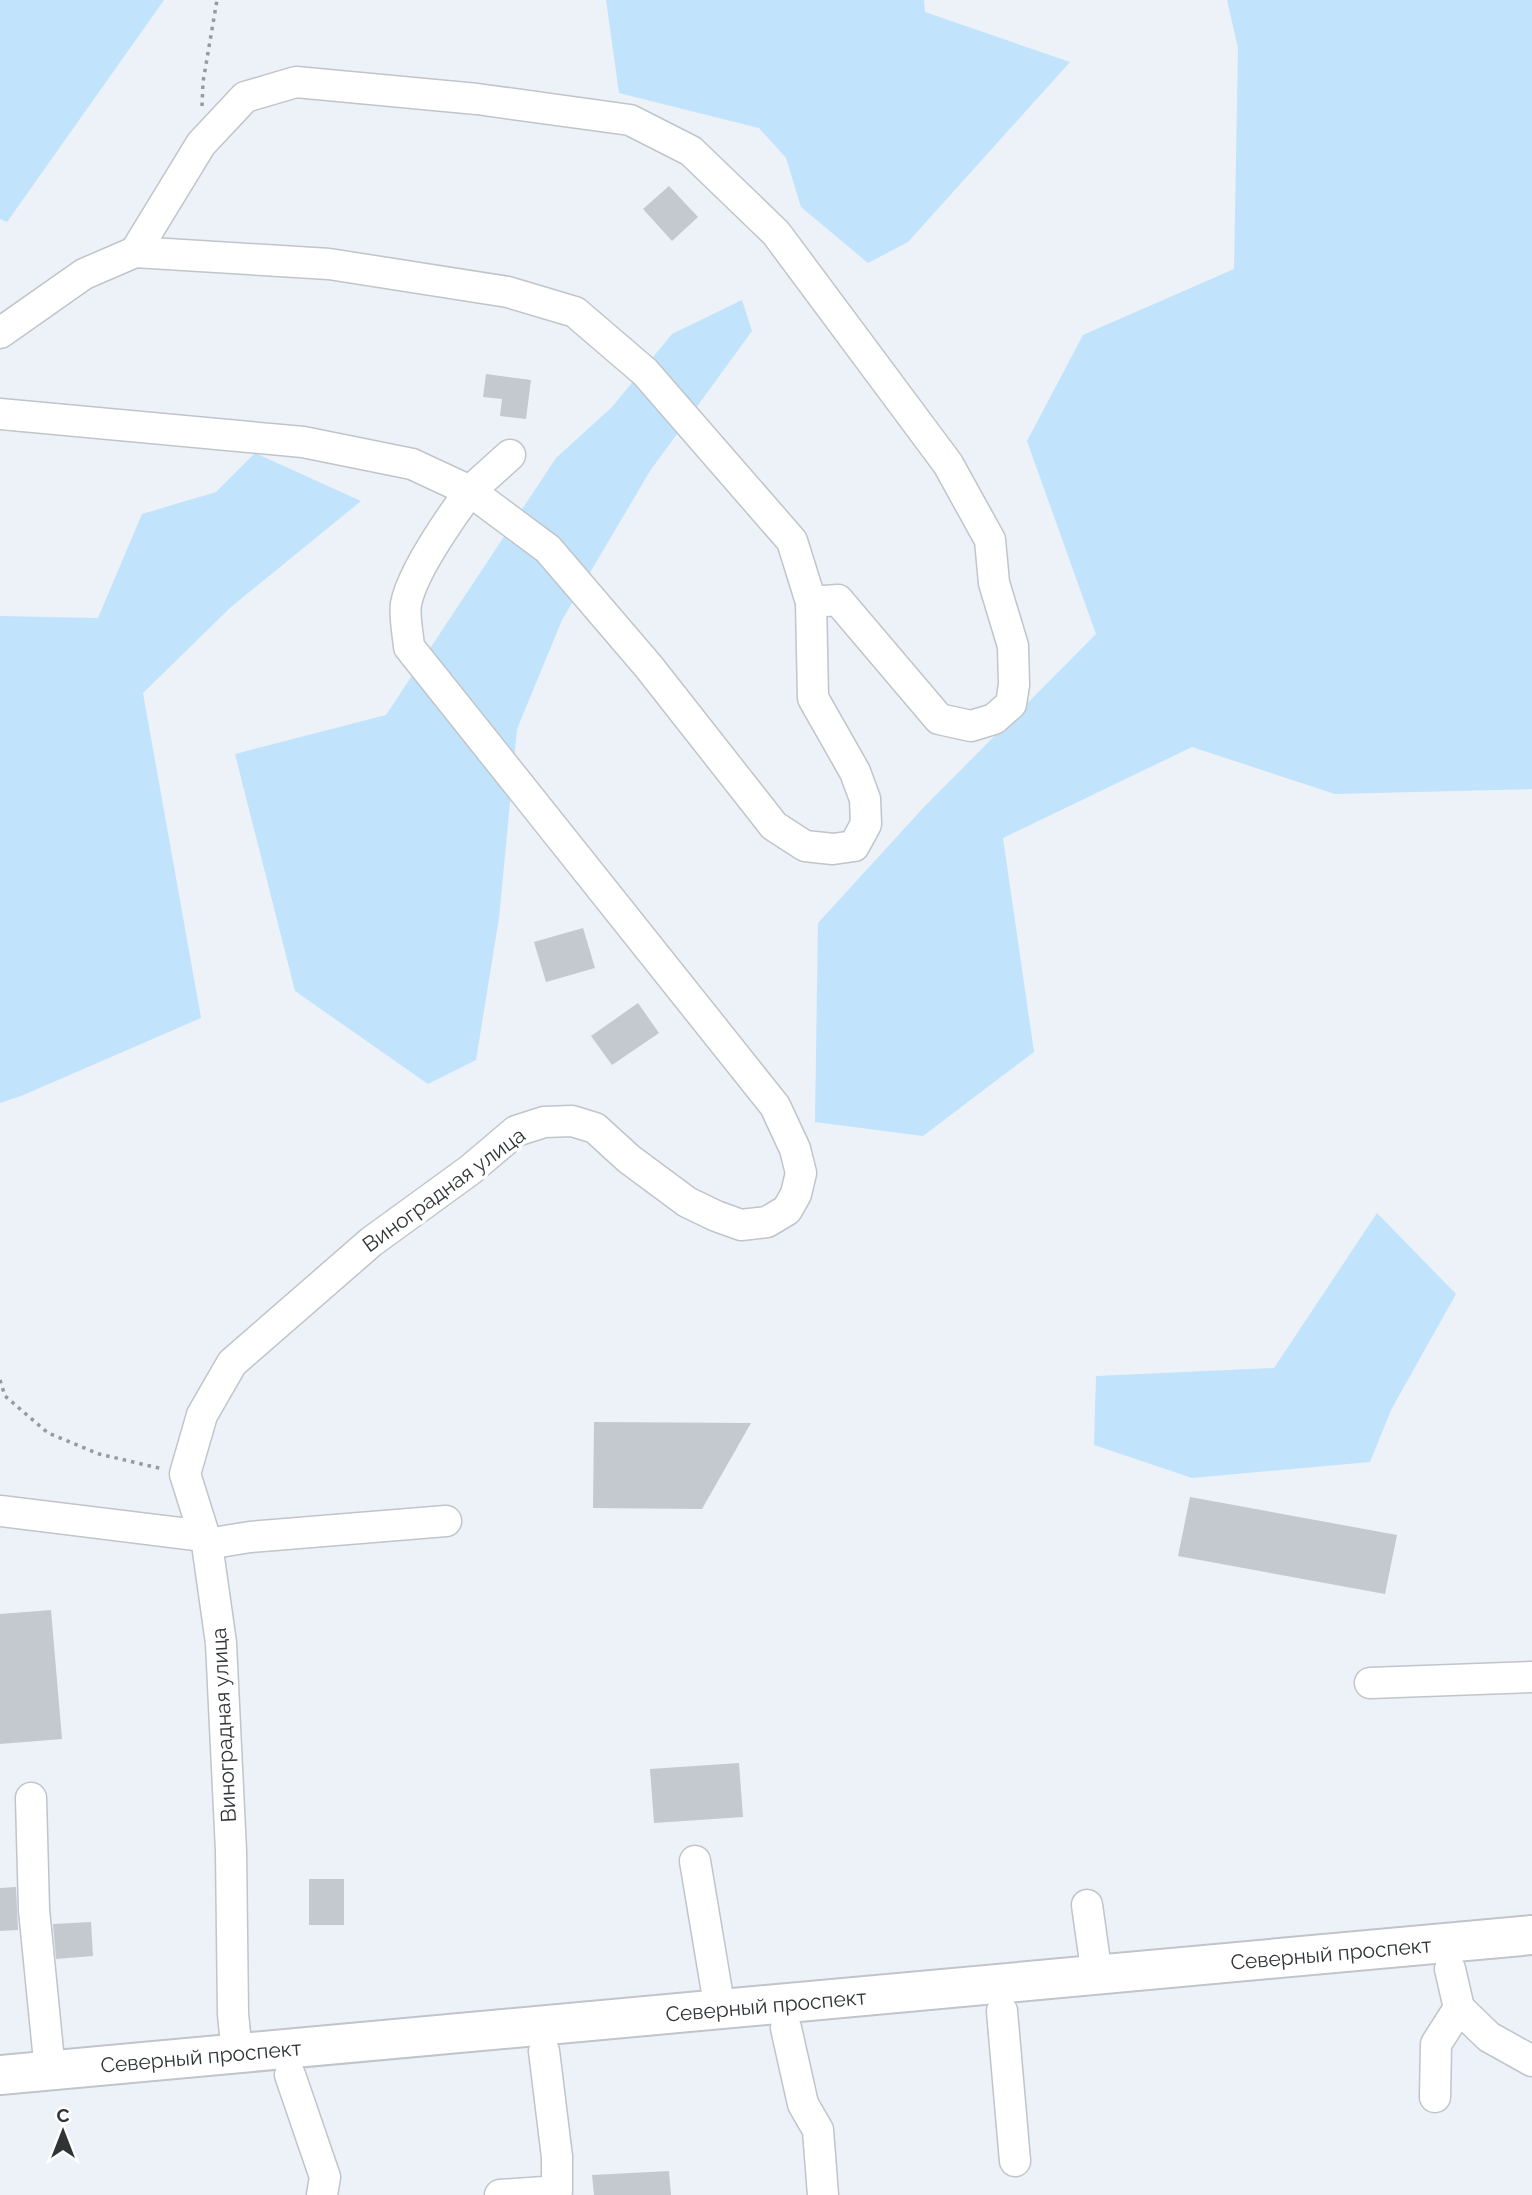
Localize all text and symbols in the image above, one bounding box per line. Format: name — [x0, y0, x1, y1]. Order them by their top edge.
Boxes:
street label: Виноградная улица — [357, 1122, 530, 1257]
street label: Виноградная улица — [206, 1627, 241, 1823]
street label: Северный проспект — [1229, 1932, 1432, 1975]
street label: Северный проспект — [664, 1984, 867, 2027]
street label: Северный проспект — [99, 2035, 302, 2078]
north arrow — [28, 2097, 98, 2167]
text: С — [56, 2104, 70, 2126]

